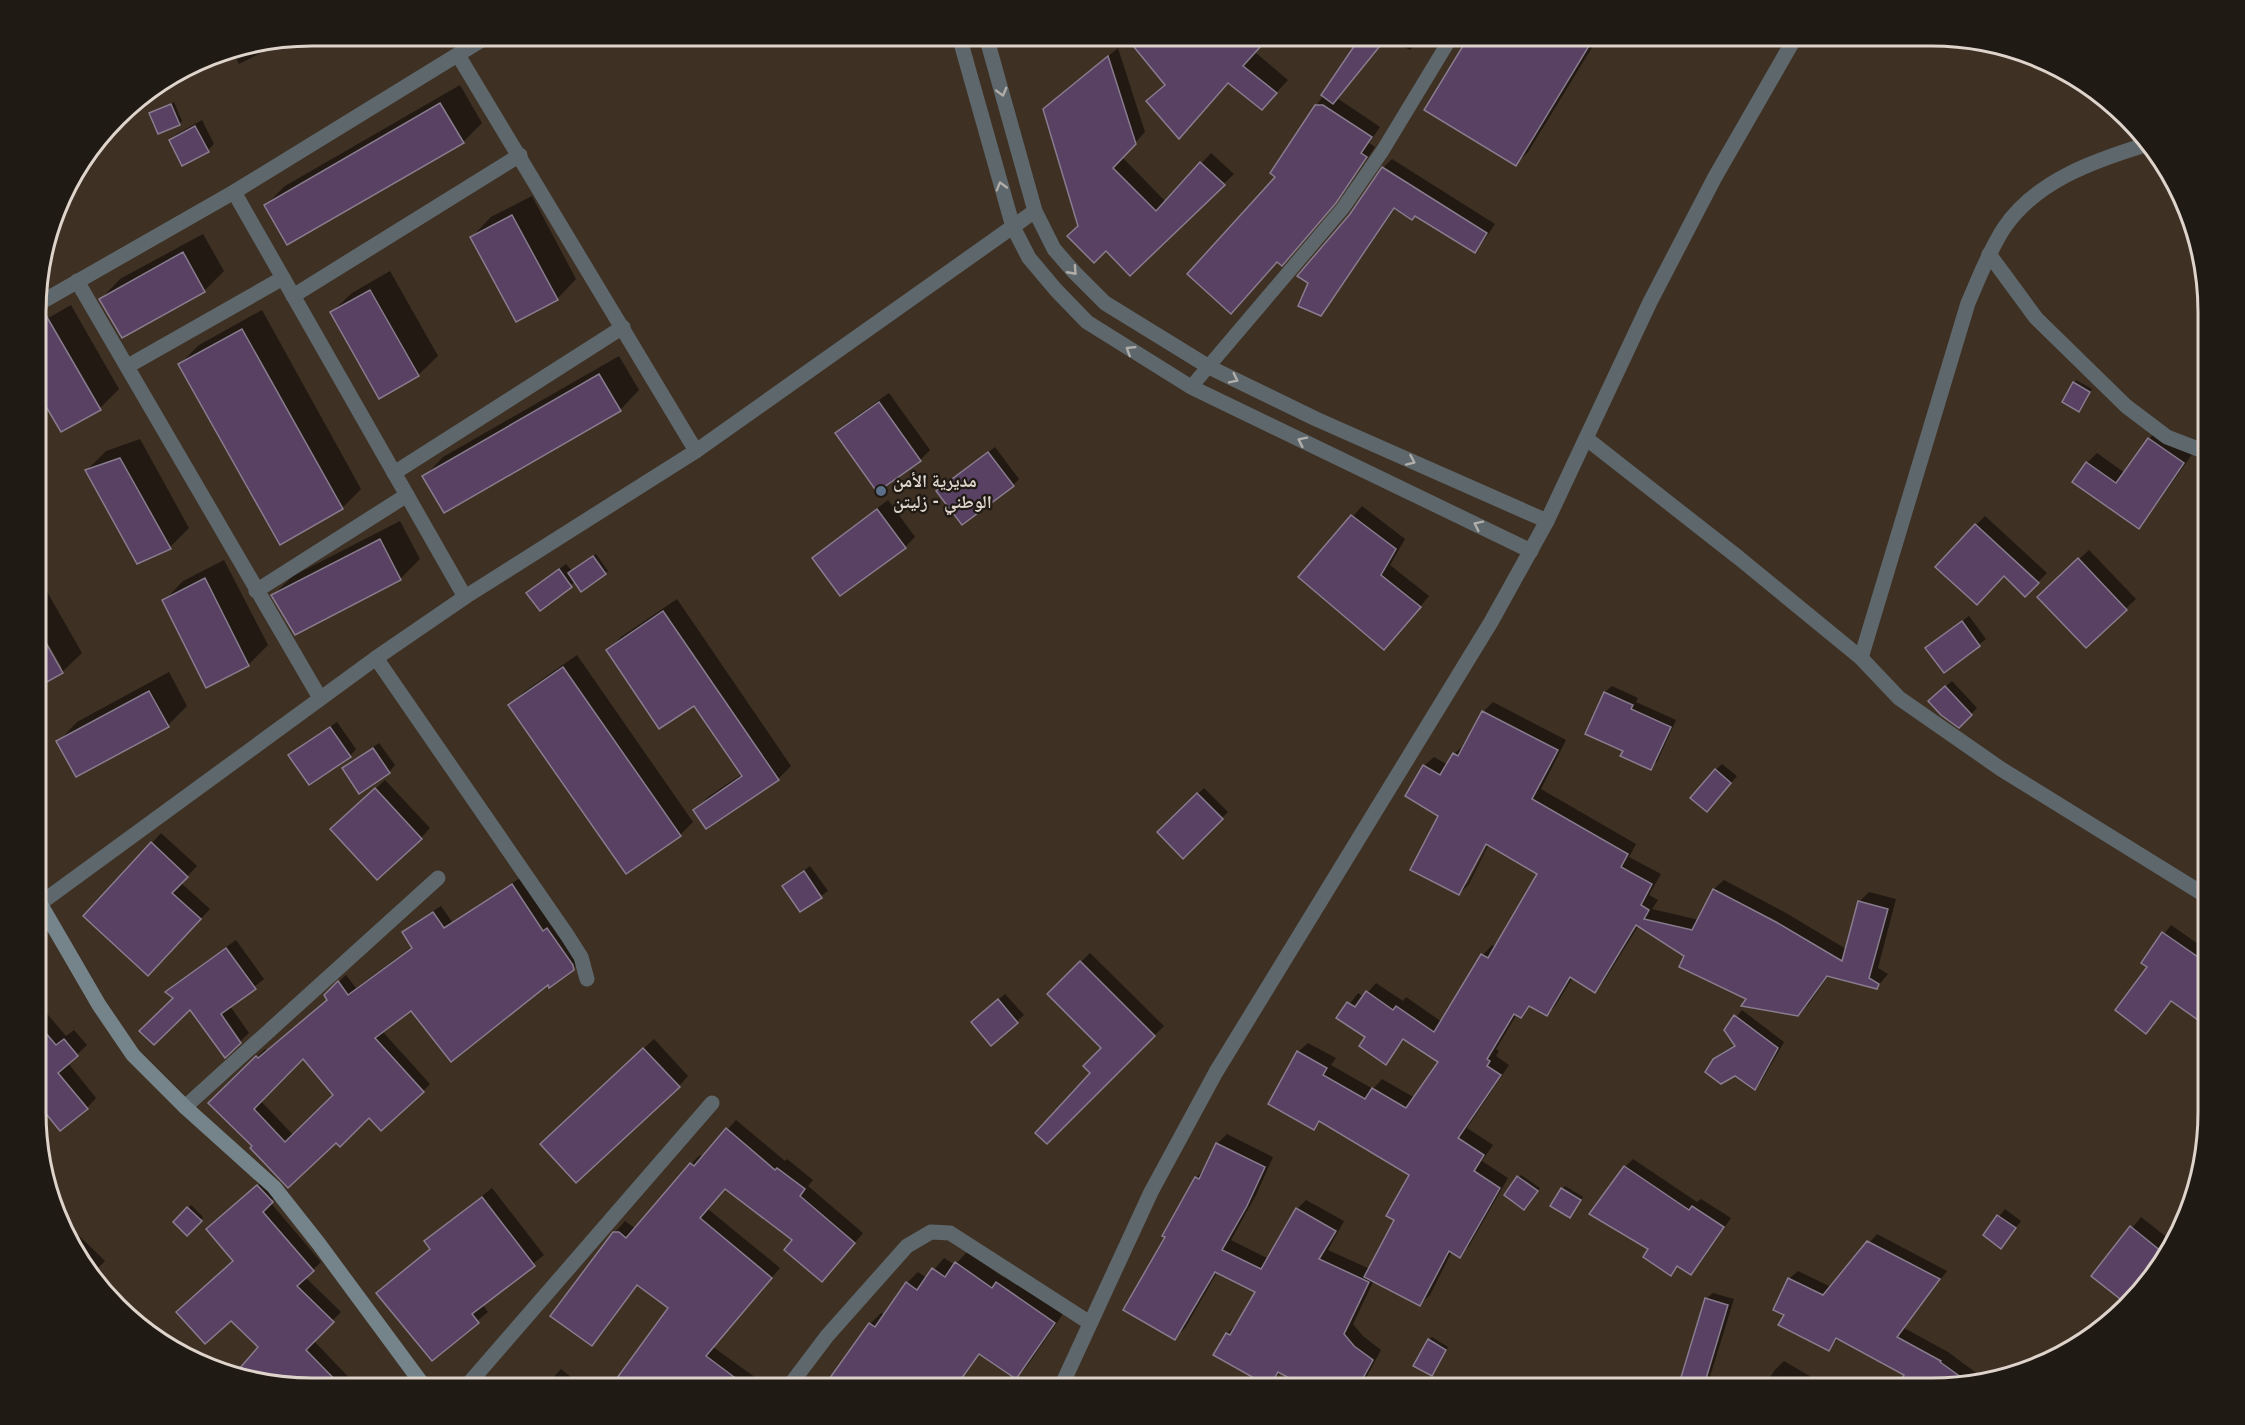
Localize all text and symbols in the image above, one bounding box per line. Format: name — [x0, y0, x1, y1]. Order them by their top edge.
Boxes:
one-way arrow — [994, 87, 1007, 97]
one-way arrow — [995, 181, 1008, 191]
one-way arrow — [1066, 264, 1077, 275]
one-way arrow — [1126, 345, 1136, 357]
one-way arrow — [1228, 372, 1239, 384]
one-way arrow — [1298, 436, 1309, 448]
one-way arrow — [1405, 454, 1416, 466]
place label: مديرية الأمن الوطني - زليتن — [893, 471, 992, 516]
marker: مديرية الأمن الوطني - زليتن — [874, 484, 888, 498]
one-way arrow — [1474, 521, 1485, 533]

